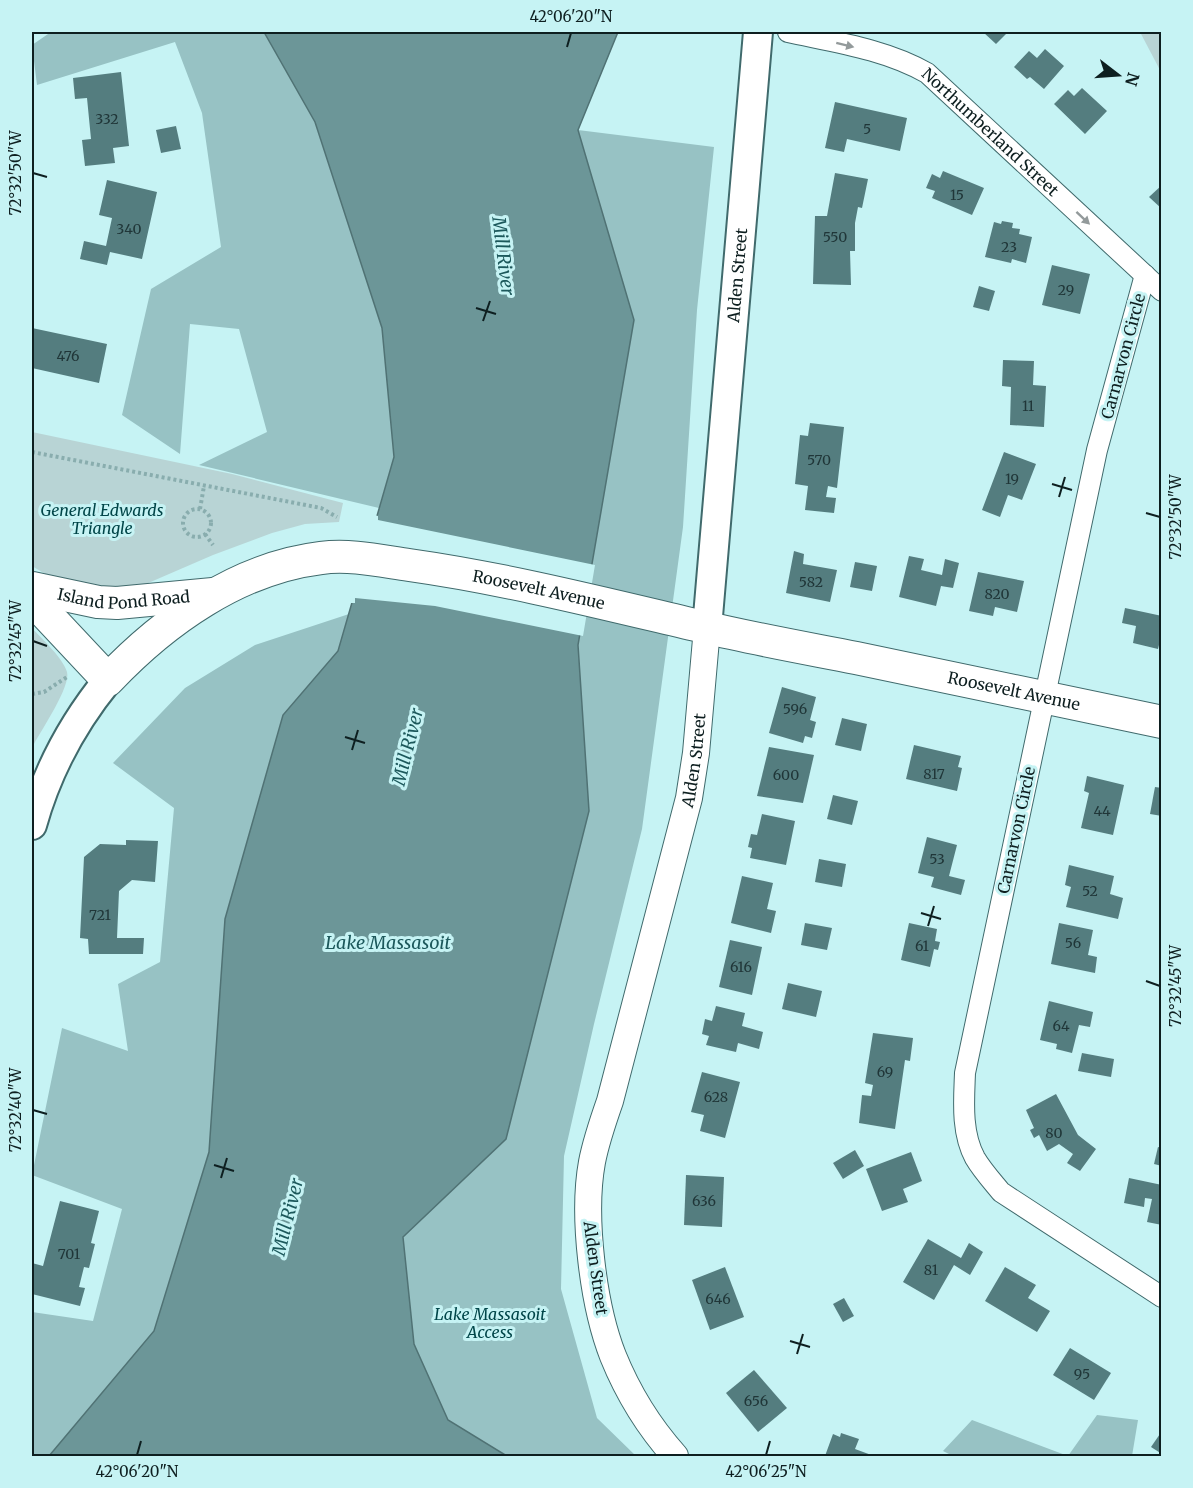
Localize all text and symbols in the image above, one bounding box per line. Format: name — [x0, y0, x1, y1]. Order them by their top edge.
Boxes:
text: 42°06'20"N — [530, 7, 613, 26]
one-way arrow — [836, 40, 854, 50]
north arrow — [1088, 45, 1148, 105]
street label: Northumberland Street — [918, 63, 1063, 201]
text: N — [1121, 70, 1144, 89]
house number: 332 — [95, 110, 119, 128]
house number: 5 — [863, 120, 871, 138]
text: 72°32'50"W — [6, 129, 25, 216]
house number: 15 — [950, 186, 964, 204]
one-way arrow — [1075, 211, 1090, 224]
water label: Mill River — [487, 214, 520, 297]
house number: 340 — [116, 220, 142, 238]
street label: Alden Street — [723, 226, 751, 324]
house number: 550 — [823, 228, 847, 246]
house number: 23 — [1001, 238, 1017, 256]
house number: 29 — [1058, 281, 1074, 299]
street label: Carnarvon Circle — [1097, 291, 1149, 421]
house number: 476 — [57, 347, 79, 365]
house number: 11 — [1022, 397, 1034, 415]
house number: 570 — [807, 451, 831, 469]
house number: 19 — [1005, 470, 1019, 488]
text: 72°32'50"W — [1166, 473, 1185, 560]
park label: General Edwards Triangle — [40, 500, 164, 538]
street label: Roosevelt Avenue — [471, 566, 607, 613]
house number: 582 — [799, 573, 823, 591]
street label: Island Pond Road — [56, 584, 191, 613]
house number: 820 — [984, 585, 1010, 603]
text: 72°32'45"W — [6, 599, 25, 682]
street label: Roosevelt Avenue — [946, 667, 1082, 714]
house number: 596 — [783, 700, 807, 718]
water label: Mill River — [387, 705, 428, 789]
street label: Alden Street — [677, 712, 710, 811]
house number: 817 — [923, 765, 945, 783]
street label: Carnarvon Circle — [993, 765, 1039, 895]
house number: 600 — [773, 766, 799, 784]
house number: 44 — [1093, 802, 1111, 820]
house number: 53 — [929, 850, 945, 868]
house number: 52 — [1082, 882, 1098, 900]
house number: 721 — [89, 906, 111, 924]
water label: Lake Massasoit — [325, 931, 451, 954]
house number: 56 — [1065, 934, 1081, 952]
house number: 61 — [915, 937, 929, 955]
text: 72°32'45"W — [1166, 944, 1185, 1027]
house number: 616 — [730, 958, 752, 976]
house number: 64 — [1052, 1017, 1070, 1035]
house number: 69 — [877, 1063, 893, 1081]
text: 72°32'40"W — [6, 1067, 25, 1152]
house number: 628 — [704, 1088, 728, 1106]
house number: 80 — [1045, 1124, 1063, 1142]
water label: Mill River — [267, 1175, 308, 1259]
house number: 636 — [692, 1192, 716, 1210]
street label: Alden Street — [579, 1219, 613, 1317]
house number: 701 — [58, 1245, 80, 1263]
house number: 81 — [924, 1261, 938, 1279]
house number: 646 — [705, 1290, 731, 1308]
park label: Lake Massasoit Access — [434, 1304, 546, 1342]
house number: 95 — [1074, 1365, 1090, 1383]
house number: 656 — [744, 1392, 768, 1410]
text: 42°06'20"N — [96, 1462, 179, 1481]
text: 42°06'25"N — [725, 1462, 807, 1481]

